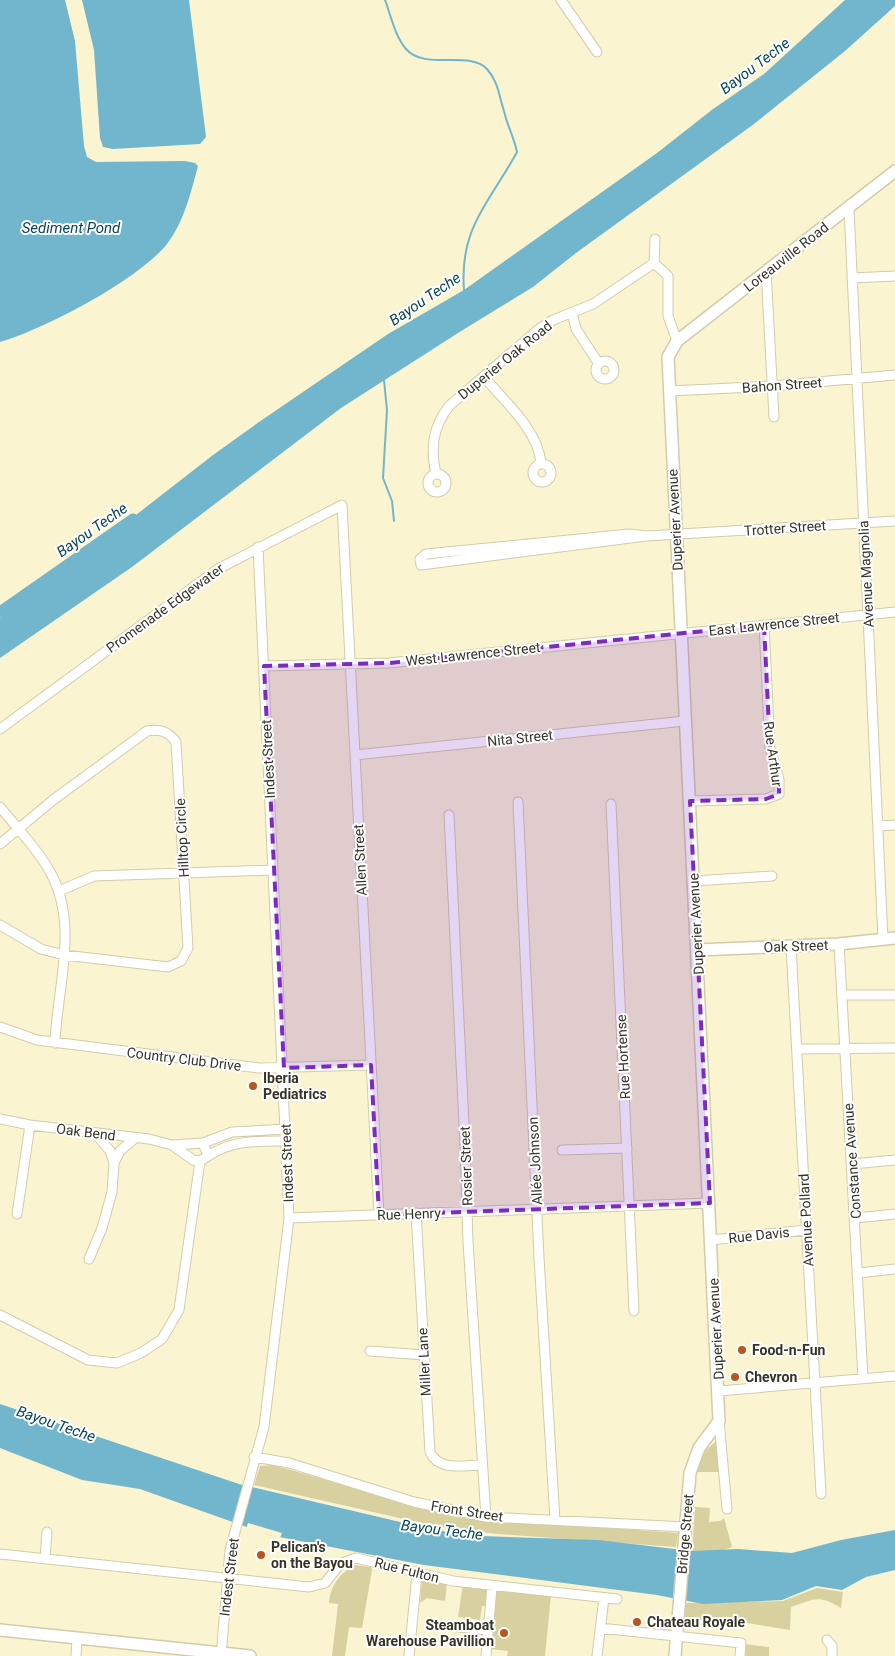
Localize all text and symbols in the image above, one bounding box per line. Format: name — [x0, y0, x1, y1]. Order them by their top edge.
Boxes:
water label: Bayou Teche — [717, 34, 794, 98]
water label: Sediment Pond — [22, 219, 121, 237]
street label: Loreauville Road — [741, 219, 831, 295]
water label: Bayou Teche — [386, 268, 464, 329]
street label: Duperier Oak Road — [455, 317, 555, 403]
street label: Bahon Street — [741, 374, 823, 396]
street label: Duperier Avenue — [664, 469, 686, 571]
water label: Bayou Teche — [53, 499, 131, 561]
street label: Trotter Street — [743, 517, 827, 539]
street label: Avenue Magnolia — [855, 520, 877, 628]
street label: Promenade Edgewater — [103, 560, 227, 656]
street label: East Lawrence Street — [708, 609, 841, 639]
street label: West Lawrence Street — [405, 639, 542, 669]
street label: Indest Street — [258, 719, 278, 799]
street label: Rue Arthur — [760, 720, 786, 788]
street label: Nita Street — [486, 727, 554, 749]
street label: Hilltop Circle — [172, 798, 192, 878]
street label: Allen Street — [350, 823, 370, 896]
street label: Duperier Avenue — [685, 873, 707, 975]
street label: Oak Street — [763, 937, 829, 955]
street label: Rue Hortense — [613, 1014, 633, 1100]
street label: Country Club Drive — [126, 1044, 242, 1074]
place label: Iberia Pediatrics — [263, 1070, 327, 1102]
marker: Iberia Pediatrics — [247, 1080, 259, 1092]
street label: Constance Avenue — [840, 1103, 864, 1219]
street label: Allée Johnson — [525, 1116, 545, 1206]
street label: Oak Bend — [55, 1120, 117, 1144]
street label: Indest Street — [278, 1123, 296, 1203]
street label: Rosier Street — [457, 1125, 475, 1206]
street label: Avenue Pollard — [796, 1173, 816, 1267]
street label: Rue Henry — [377, 1205, 442, 1223]
street label: Rue Davis — [728, 1224, 790, 1246]
street label: Duperier Avenue — [705, 1278, 727, 1380]
street label: Miller Lane — [414, 1327, 434, 1397]
place label: Food-n-Fun — [752, 1342, 825, 1358]
marker: Food-n-Fun — [736, 1344, 748, 1356]
place label: Chevron — [745, 1369, 797, 1385]
marker: Chevron — [729, 1371, 741, 1383]
water label: Bayou Teche — [14, 1402, 98, 1446]
street label: Bridge Street — [674, 1493, 697, 1575]
street label: Front Street — [430, 1497, 505, 1525]
water label: Bayou Teche — [400, 1516, 484, 1544]
street label: Indest Street — [216, 1536, 242, 1617]
place label: Pelican's on the Bayou — [271, 1539, 353, 1571]
marker: Pelican's on the Bayou — [255, 1549, 267, 1561]
street label: Rue Fulton — [373, 1554, 441, 1586]
place label: Chateau Royale — [647, 1614, 746, 1630]
marker: Chateau Royale — [631, 1616, 643, 1628]
place label: Steamboat Warehouse Pavillion — [366, 1617, 494, 1649]
marker: Steamboat Warehouse Pavillion — [498, 1627, 510, 1639]

